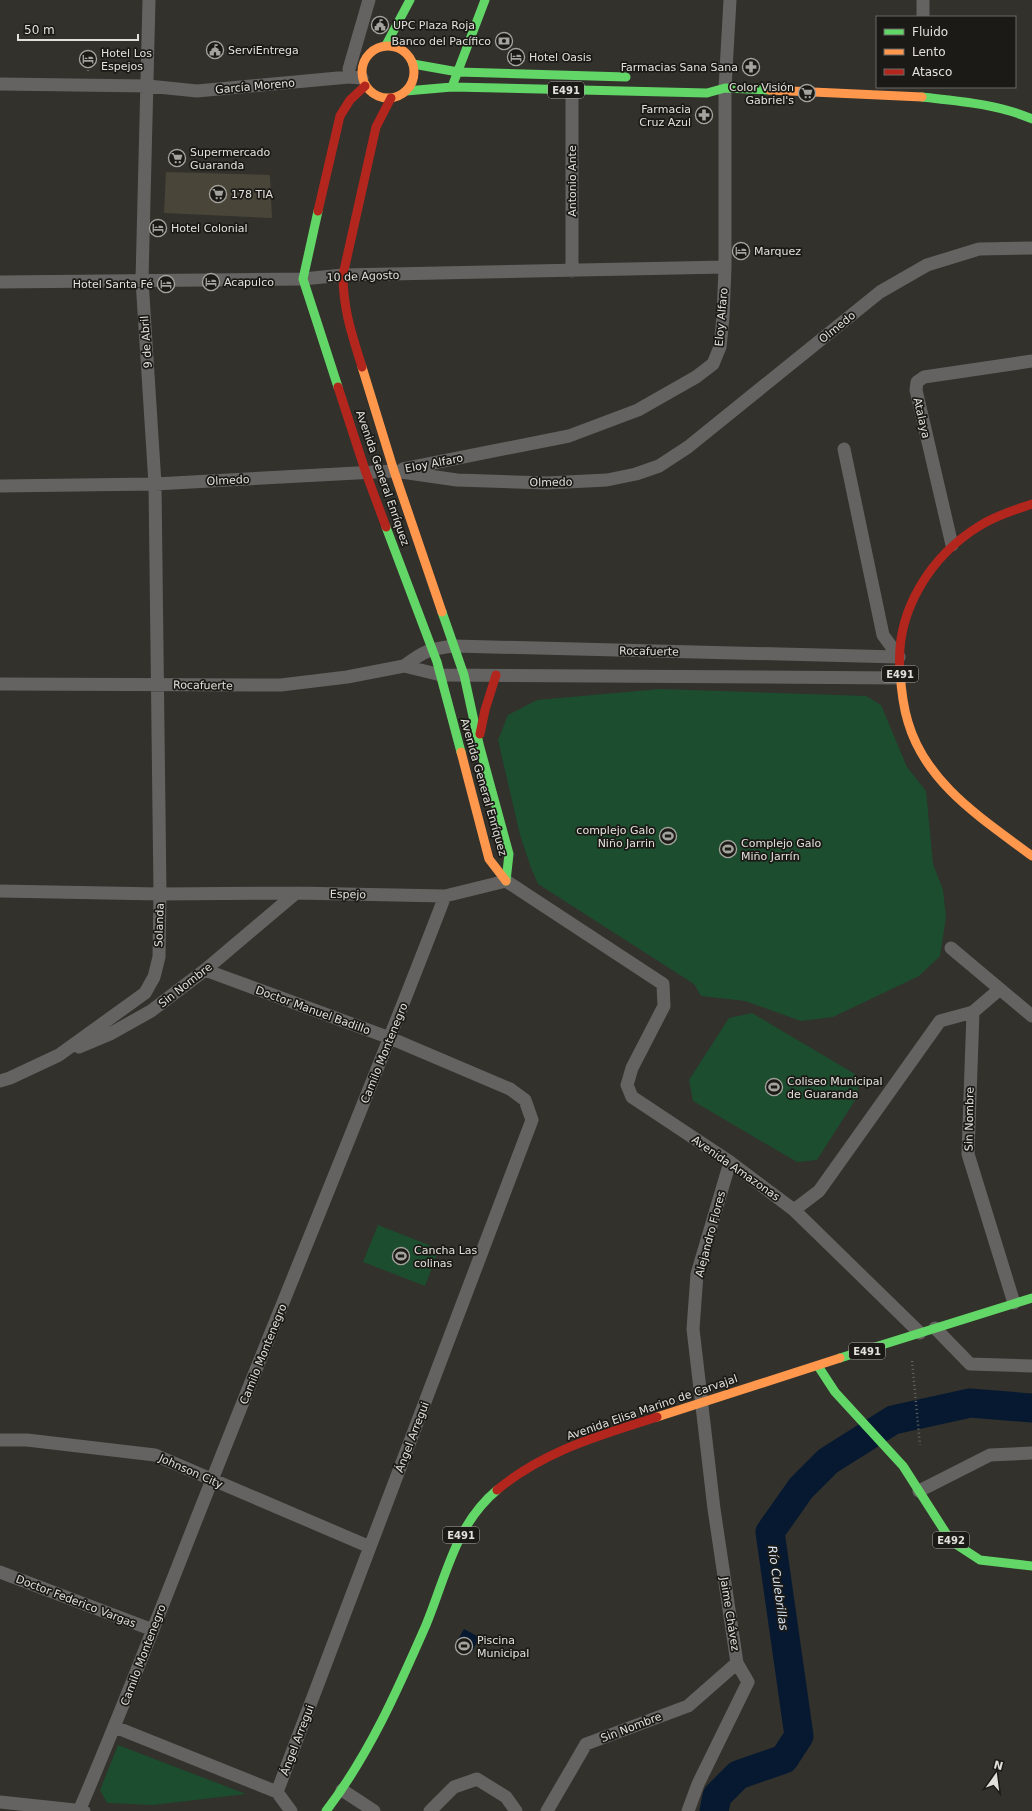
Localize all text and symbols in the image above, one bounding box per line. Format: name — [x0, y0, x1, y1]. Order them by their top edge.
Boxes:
public building icon: UPC Plaza Roja — [370, 15, 390, 35]
scale bar — [18, 16, 138, 42]
legend — [876, 16, 1016, 88]
place label: UPC Plaza Roja — [393, 19, 475, 32]
text: 50 m — [24, 23, 55, 37]
text: Fluido — [912, 25, 948, 39]
bank icon: Banco del Pacífico — [494, 31, 514, 51]
place label: Banco del Pacífico — [391, 35, 491, 48]
public building icon: ServiEntrega — [205, 40, 225, 60]
place label: ServiEntrega — [228, 44, 299, 57]
text: Lento — [912, 45, 946, 59]
place label: Hotel Los Espejos — [101, 47, 152, 73]
hotel icon: Hotel Oasis — [506, 47, 526, 67]
hotel icon: Hotel Los Espejos — [78, 49, 98, 69]
place label: Hotel Oasis — [529, 51, 592, 64]
pharmacy icon: Farmacias Sana Sana — [741, 57, 761, 77]
place label: Farmacias Sana Sana — [621, 61, 738, 74]
text: Atasco — [912, 65, 952, 79]
street label: García Moreno — [215, 77, 296, 96]
place label: Color Visión Gabriel's — [729, 81, 794, 107]
road number: E491 — [548, 82, 584, 98]
supermarket icon: Color Visión Gabriel's — [797, 83, 817, 103]
place label: Farmacia Cruz Azul — [639, 103, 691, 129]
pharmacy icon: Farmacia Cruz Azul — [694, 105, 714, 125]
street label: Antonio Ante — [566, 145, 579, 217]
place label: Supermercado Guaranda — [190, 146, 271, 172]
supermarket icon: Supermercado Guaranda — [167, 148, 187, 168]
supermarket icon: 178 TIA — [208, 184, 228, 204]
place label: 178 TIA — [231, 188, 273, 201]
hotel icon: Hotel Colonial — [148, 218, 168, 238]
place label: Hotel Colonial — [171, 222, 248, 235]
hotel icon: Marquez — [731, 241, 751, 261]
place label: Marquez — [754, 245, 801, 258]
street label: 10 de Agosto — [326, 269, 400, 284]
hotel icon: Acapulco — [201, 272, 221, 292]
hotel icon: Hotel Santa Fé — [156, 274, 176, 294]
place label: Acapulco — [224, 276, 274, 289]
place label: Hotel Santa Fé — [73, 278, 153, 291]
street label: Eloy Alfaro — [712, 287, 731, 347]
street label: Olmedo — [817, 309, 858, 346]
street label: 9 de Abril — [138, 315, 155, 369]
street label: Atalaya — [911, 396, 933, 440]
street label: Avenida General Enríquez — [353, 409, 412, 548]
street label: Eloy Alfaro — [404, 451, 465, 475]
street label: Olmedo — [206, 473, 250, 488]
street label: Olmedo — [529, 476, 573, 489]
street label: Rocafuerte — [619, 644, 679, 659]
road number: E491 — [882, 666, 918, 682]
street label: Rocafuerte — [173, 678, 233, 693]
street label: Avenida General Enríquez — [458, 717, 509, 858]
place label: complejo Galo Niño Jarrin — [576, 824, 655, 850]
sports icon: complejo Galo Niño Jarrin — [658, 826, 678, 846]
place label: Complejo Galo Miño Jarrín — [741, 837, 822, 863]
sports icon: Complejo Galo Miño Jarrín — [718, 839, 738, 859]
street label: Espejo — [330, 888, 366, 901]
street label: Solanda — [152, 903, 167, 947]
street label: Sin Nombre — [156, 960, 215, 1010]
street label: Doctor Manuel Badillo — [254, 984, 372, 1037]
street label: Camilo Montenegro — [358, 1001, 411, 1105]
place label: Coliseo Municipal de Guaranda — [787, 1075, 883, 1101]
sports icon: Coliseo Municipal de Guaranda — [764, 1077, 784, 1097]
street label: Sin Nombre — [962, 1087, 977, 1151]
street label: Avenida Amazonas — [689, 1133, 782, 1204]
street label: Alejandro Flores — [693, 1189, 728, 1279]
place label: Cancha Las colinas — [414, 1244, 478, 1270]
sports icon: Cancha Las colinas — [391, 1246, 411, 1266]
street label: Camilo Montenegro — [237, 1302, 290, 1406]
road number: E491 — [849, 1343, 885, 1359]
street label: Avenida Elisa Marino de Carvajal — [565, 1372, 739, 1443]
street label: Ángel Arregui — [393, 1400, 432, 1474]
street label: Johnson City — [156, 1451, 225, 1492]
road number: E491 — [443, 1527, 479, 1543]
road number: E492 — [933, 1532, 969, 1548]
water label: Río Culebrillas — [765, 1545, 791, 1631]
street label: Doctor Federico Vargas — [14, 1573, 138, 1630]
street label: Jaime Chávez — [717, 1575, 742, 1652]
street label: Camilo Montenegro — [118, 1602, 169, 1708]
place label: Piscina Municipal — [477, 1634, 529, 1660]
sports icon: Piscina Municipal — [454, 1636, 474, 1656]
street label: Ángel Arregui — [278, 1703, 317, 1777]
street label: Sin Nombre — [599, 1710, 664, 1745]
north arrow — [976, 1755, 1016, 1795]
text: N — [992, 1758, 1004, 1773]

